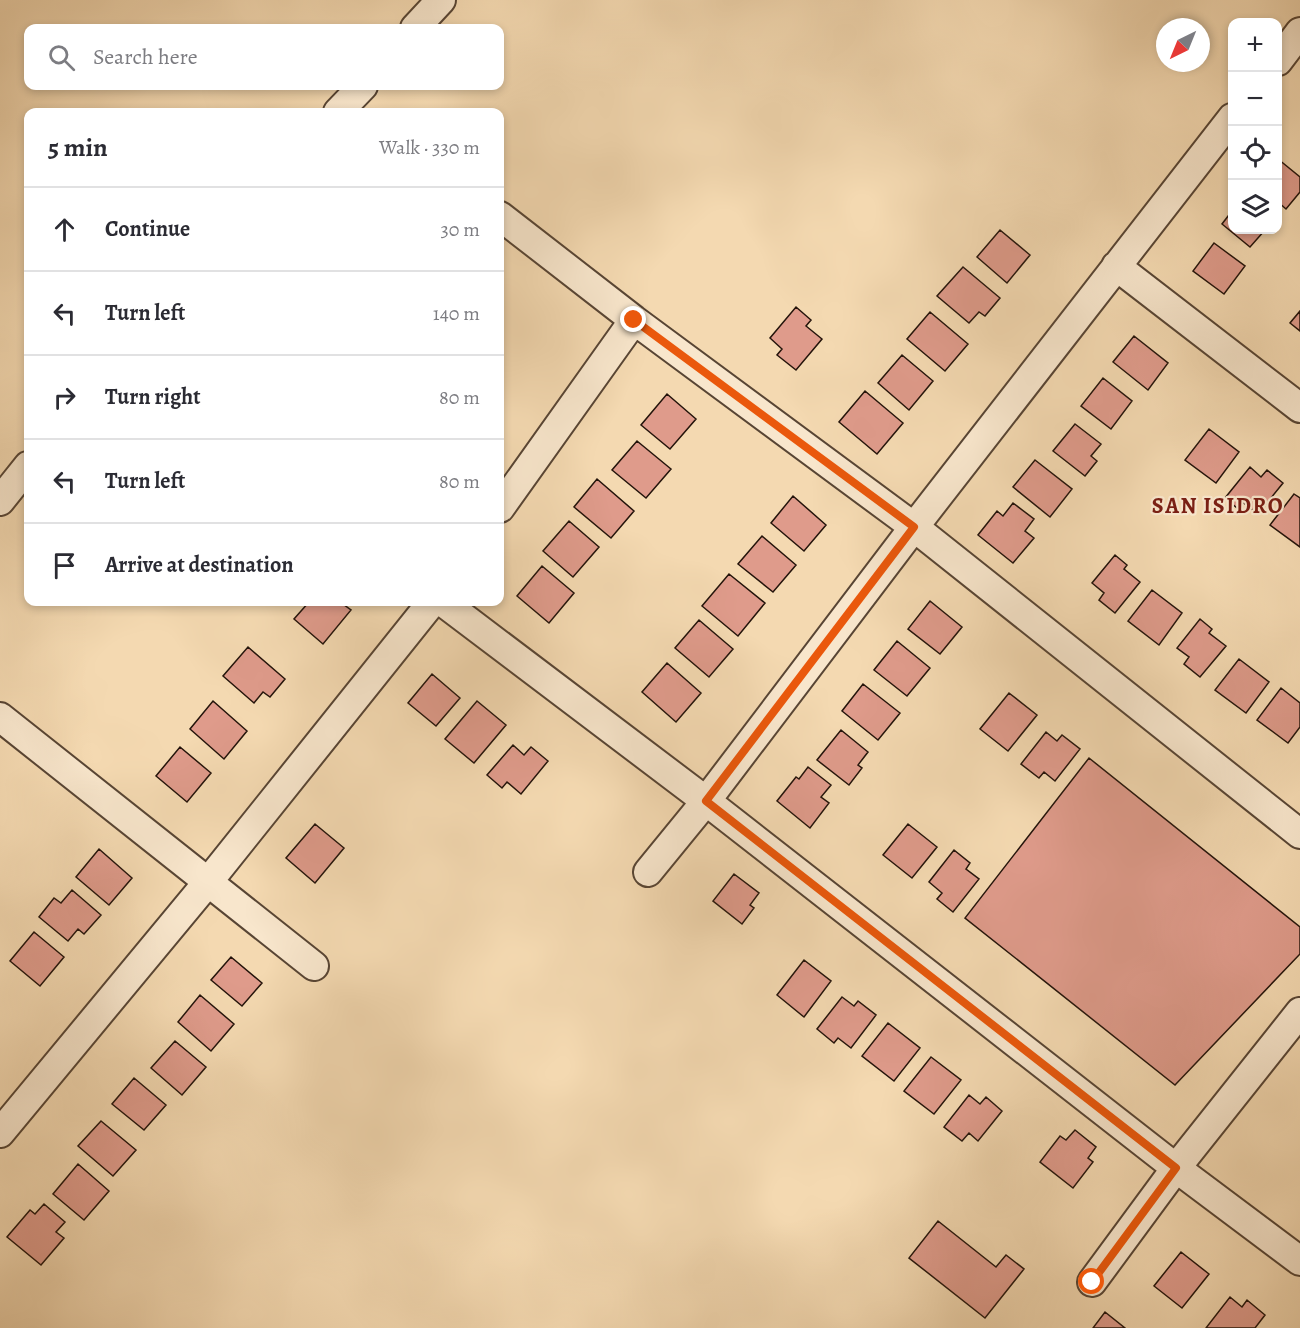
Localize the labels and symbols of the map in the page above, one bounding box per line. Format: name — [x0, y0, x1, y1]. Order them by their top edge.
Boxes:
north arrow — [1156, 18, 1210, 72]
route end — [620, 306, 646, 332]
district label: SAN ISIDRO — [1152, 491, 1284, 521]
route start — [1078, 1268, 1104, 1294]

